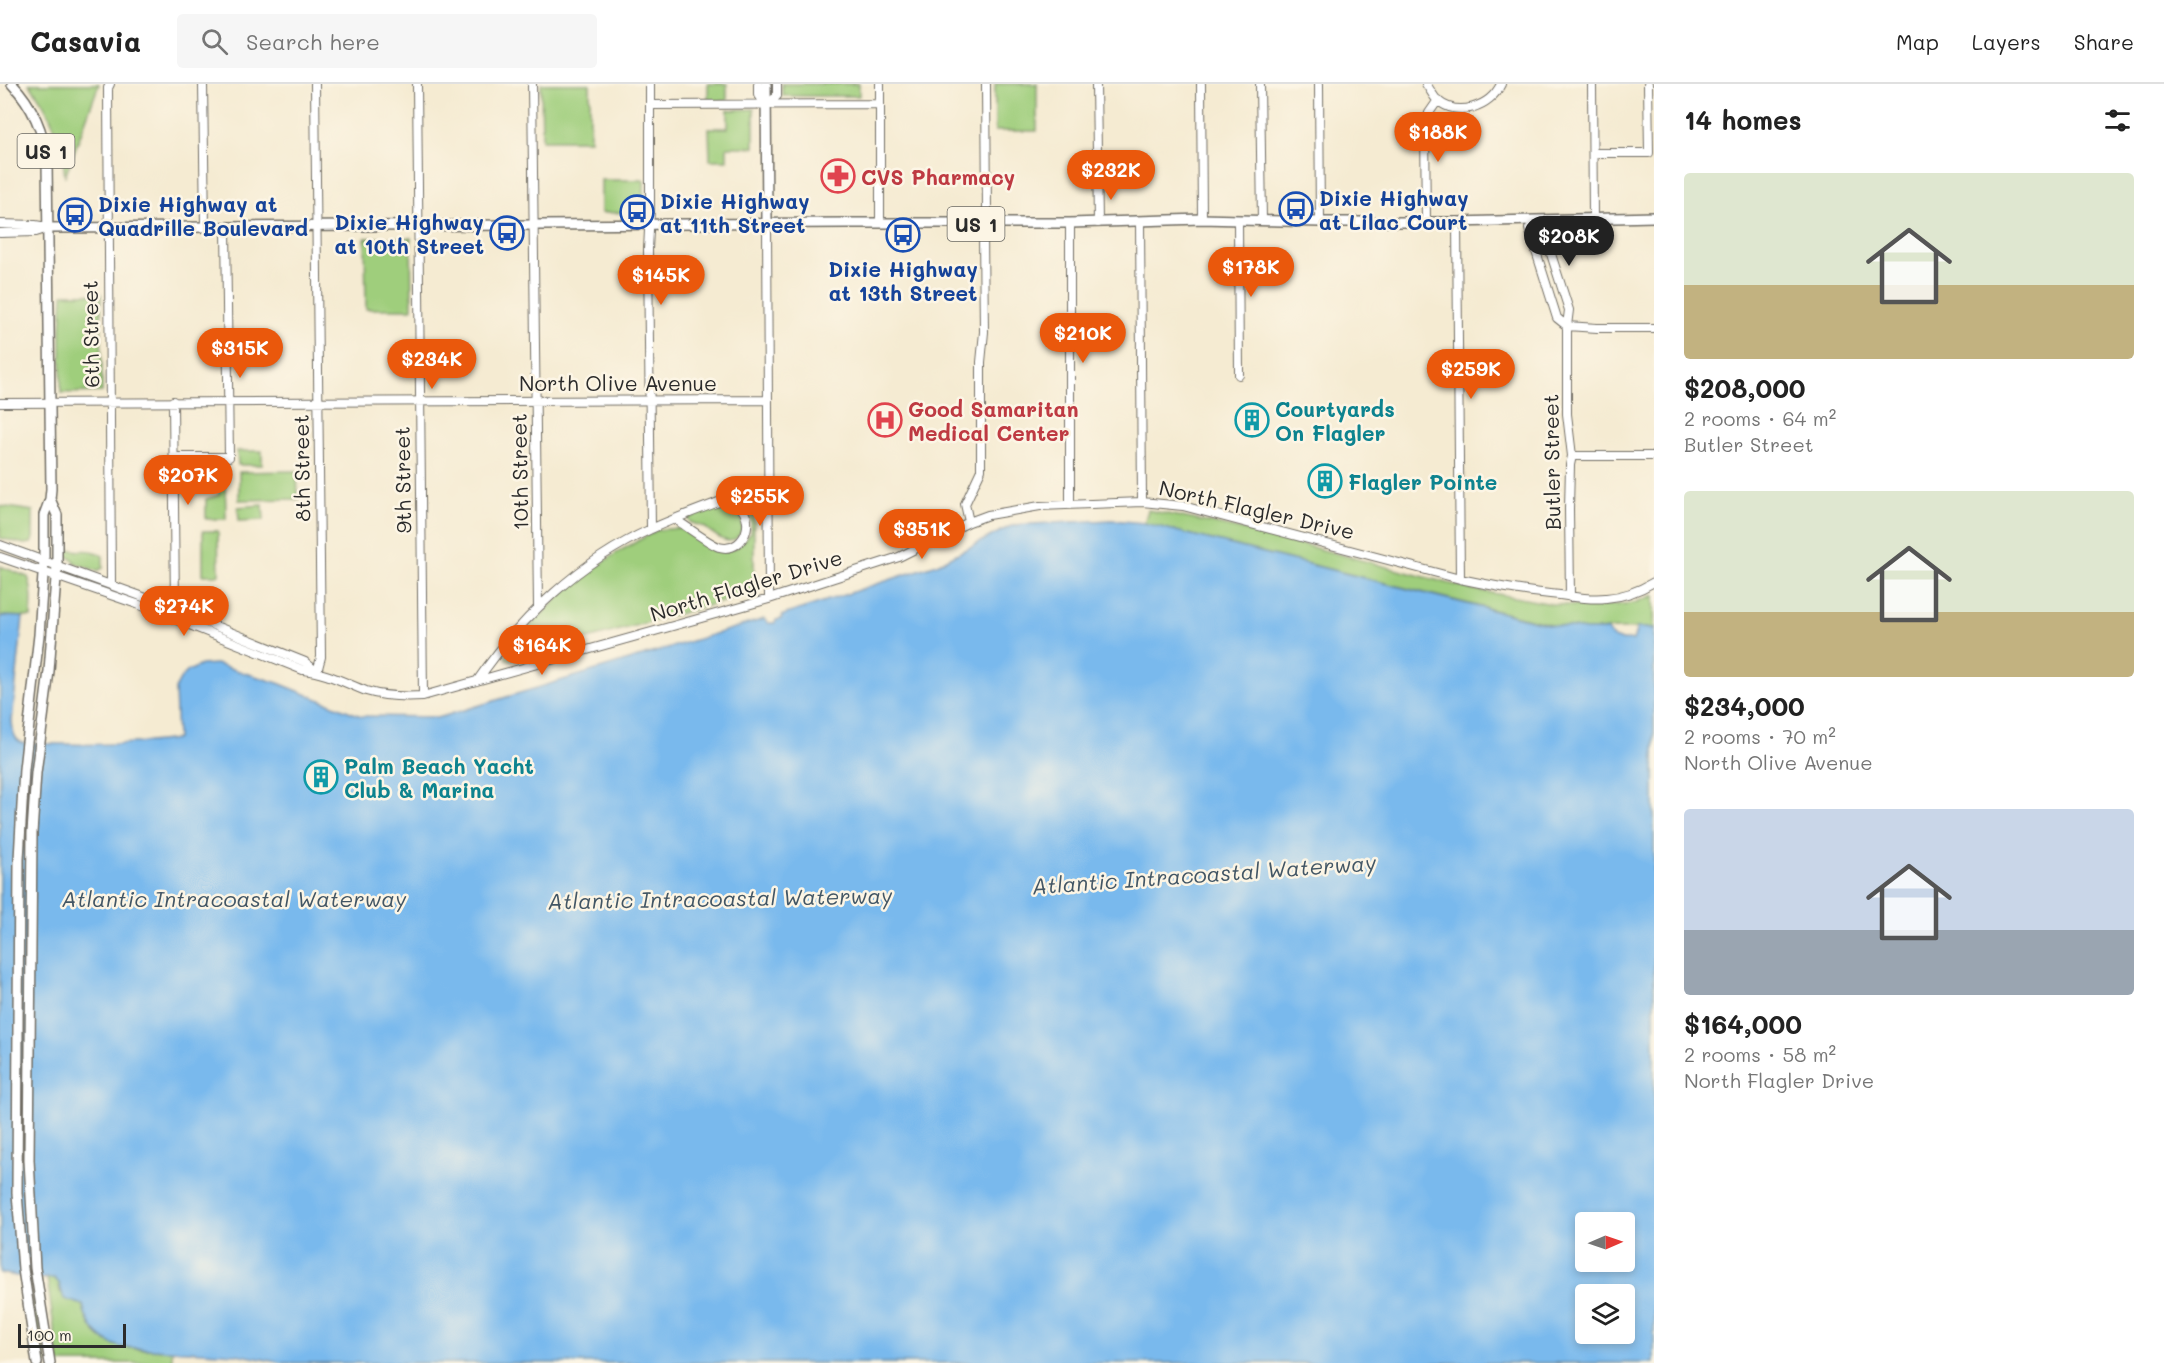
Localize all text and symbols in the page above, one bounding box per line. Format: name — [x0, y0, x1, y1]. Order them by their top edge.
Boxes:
search box — [177, 14, 597, 68]
text: Casavia — [30, 23, 141, 59]
icon: search — [198, 25, 231, 58]
text: Search here — [246, 27, 380, 56]
text: Map — [1896, 28, 1939, 55]
text: Layers — [1972, 28, 2041, 55]
text: Share — [2074, 28, 2134, 55]
text: 14 homes — [1684, 103, 1802, 137]
icon: filters — [2101, 104, 2134, 137]
pin: $188K — [1396, 112, 1480, 163]
text: $188K — [1408, 118, 1468, 144]
road number: US 1 — [18, 134, 74, 168]
pin: $232K — [1069, 150, 1153, 201]
text: $232K — [1081, 156, 1141, 182]
pharmacy icon: CVS Pharmacy — [820, 158, 856, 194]
place label: CVS Pharmacy — [861, 163, 1015, 191]
place label: Dixie Highway at Lilac Court — [1319, 184, 1469, 235]
place label: Dixie Highway at 11th Street — [660, 187, 810, 238]
place label: Dixie Highway at Quadrille Boulevard — [98, 190, 308, 241]
bus stop icon: Dixie Highway at Lilac Court — [1278, 191, 1314, 227]
bus stop icon: Dixie Highway at 11th Street — [619, 194, 655, 230]
bus stop icon: Dixie Highway at Quadrille Boulevard — [57, 197, 93, 233]
road number: US 1 — [948, 207, 1004, 241]
place label: Dixie Highway at 10th Street — [334, 208, 484, 259]
icon: home — [1855, 212, 1963, 320]
bus stop icon: Dixie Highway at 10th Street — [489, 215, 525, 251]
pin: $208K — [1527, 216, 1611, 267]
bus stop icon: Dixie Highway at 13th Street — [885, 217, 921, 253]
text: $208K — [1538, 222, 1600, 248]
pin: $178K — [1209, 247, 1293, 298]
text: $178K — [1222, 253, 1280, 279]
pin: $145K — [619, 255, 703, 306]
place label: Dixie Highway at 13th Street — [828, 255, 978, 306]
text: $145K — [632, 261, 690, 287]
street label: 6th Street — [76, 280, 104, 388]
pin: $210K — [1041, 313, 1125, 364]
text: $210K — [1054, 319, 1112, 345]
pin: $315K — [198, 328, 282, 379]
text: $315K — [211, 334, 269, 360]
pin: $234K — [390, 339, 474, 390]
text: $234K — [401, 345, 463, 371]
pin: $259K — [1429, 349, 1513, 400]
text: $259K — [1441, 355, 1501, 381]
street label: North Olive Avenue — [519, 369, 717, 396]
text: $208,000 — [1684, 371, 1806, 405]
street label: Butler Street — [1536, 394, 1566, 530]
place label: Good Samaritan Medical Center — [908, 395, 1078, 446]
place label: Courtyards On Flagler — [1275, 395, 1395, 446]
hospital icon: Good Samaritan Medical Center — [867, 402, 903, 438]
building icon: Courtyards On Flagler — [1234, 402, 1270, 438]
text: 2 rooms · 64 m² — [1684, 405, 1836, 431]
street label: 10th Street — [504, 413, 534, 531]
street label: 8th Street — [287, 414, 315, 522]
street label: 9th Street — [388, 426, 416, 534]
text: Butler Street — [1684, 431, 1814, 457]
pin: $207K — [146, 455, 230, 506]
text: $207K — [158, 461, 218, 487]
building icon: Flagler Pointe — [1307, 463, 1343, 499]
place label: Flagler Pointe — [1348, 468, 1497, 495]
street label: North Flagler Drive — [1157, 473, 1357, 545]
pin: $255K — [718, 476, 802, 527]
text: $255K — [730, 482, 790, 508]
pin: $351K — [880, 509, 964, 560]
text: $351K — [893, 515, 951, 541]
icon: home — [1855, 530, 1963, 638]
street label: North Flagler Drive — [647, 543, 845, 627]
pin: $274K — [142, 586, 226, 637]
text: $274K — [154, 592, 214, 618]
pin: $164K — [500, 625, 584, 676]
text: $164K — [512, 631, 572, 657]
text: $234,000 — [1684, 689, 1805, 723]
text: 2 rooms · 70 m² — [1684, 723, 1836, 749]
text: North Olive Avenue — [1684, 749, 1873, 775]
place label: Palm Beach Yacht Club & Marina — [344, 752, 534, 803]
building icon: Palm Beach Yacht Club & Marina — [303, 759, 339, 795]
water label: Atlantic Intracoastal Waterway — [1031, 847, 1378, 900]
icon: home — [1855, 848, 1963, 956]
water label: Atlantic Intracoastal Waterway — [547, 880, 893, 916]
water label: Atlantic Intracoastal Waterway — [62, 884, 407, 913]
text: $164,000 — [1684, 1007, 1802, 1041]
text: 2 rooms · 58 m² — [1684, 1041, 1836, 1067]
text: North Flagler Drive — [1684, 1067, 1874, 1093]
north arrow — [1575, 1212, 1635, 1272]
map controls — [1575, 1212, 1635, 1344]
button: layers — [1575, 1284, 1635, 1344]
scale bar — [18, 1321, 126, 1348]
text: 100 m — [27, 1324, 72, 1345]

